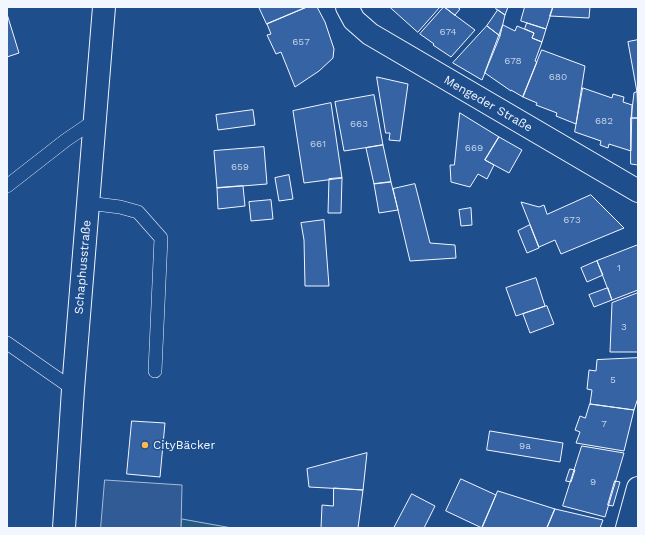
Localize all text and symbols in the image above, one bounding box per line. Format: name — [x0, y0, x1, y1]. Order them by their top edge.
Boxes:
house number: 674 — [439, 26, 457, 38]
house number: 657 — [292, 36, 310, 48]
house number: 678 — [504, 55, 522, 67]
house number: 680 — [549, 71, 567, 83]
street label: Mengeder Straße — [441, 73, 535, 135]
house number: 682 — [595, 115, 613, 127]
house number: 663 — [350, 118, 368, 130]
house number: 661 — [310, 138, 326, 150]
house number: 669 — [465, 142, 483, 154]
house number: 659 — [231, 161, 249, 173]
house number: 673 — [563, 214, 581, 226]
street label: Schaphusstraße — [72, 219, 94, 315]
house number: 1 — [617, 262, 621, 274]
house number: 3 — [621, 321, 627, 333]
house number: 5 — [610, 374, 616, 386]
house number: 7 — [601, 418, 607, 430]
place label: CityBäcker — [153, 438, 215, 452]
marker: CityBäcker — [140, 440, 150, 450]
house number: 9a — [519, 440, 531, 452]
house number: 9 — [590, 476, 596, 488]

